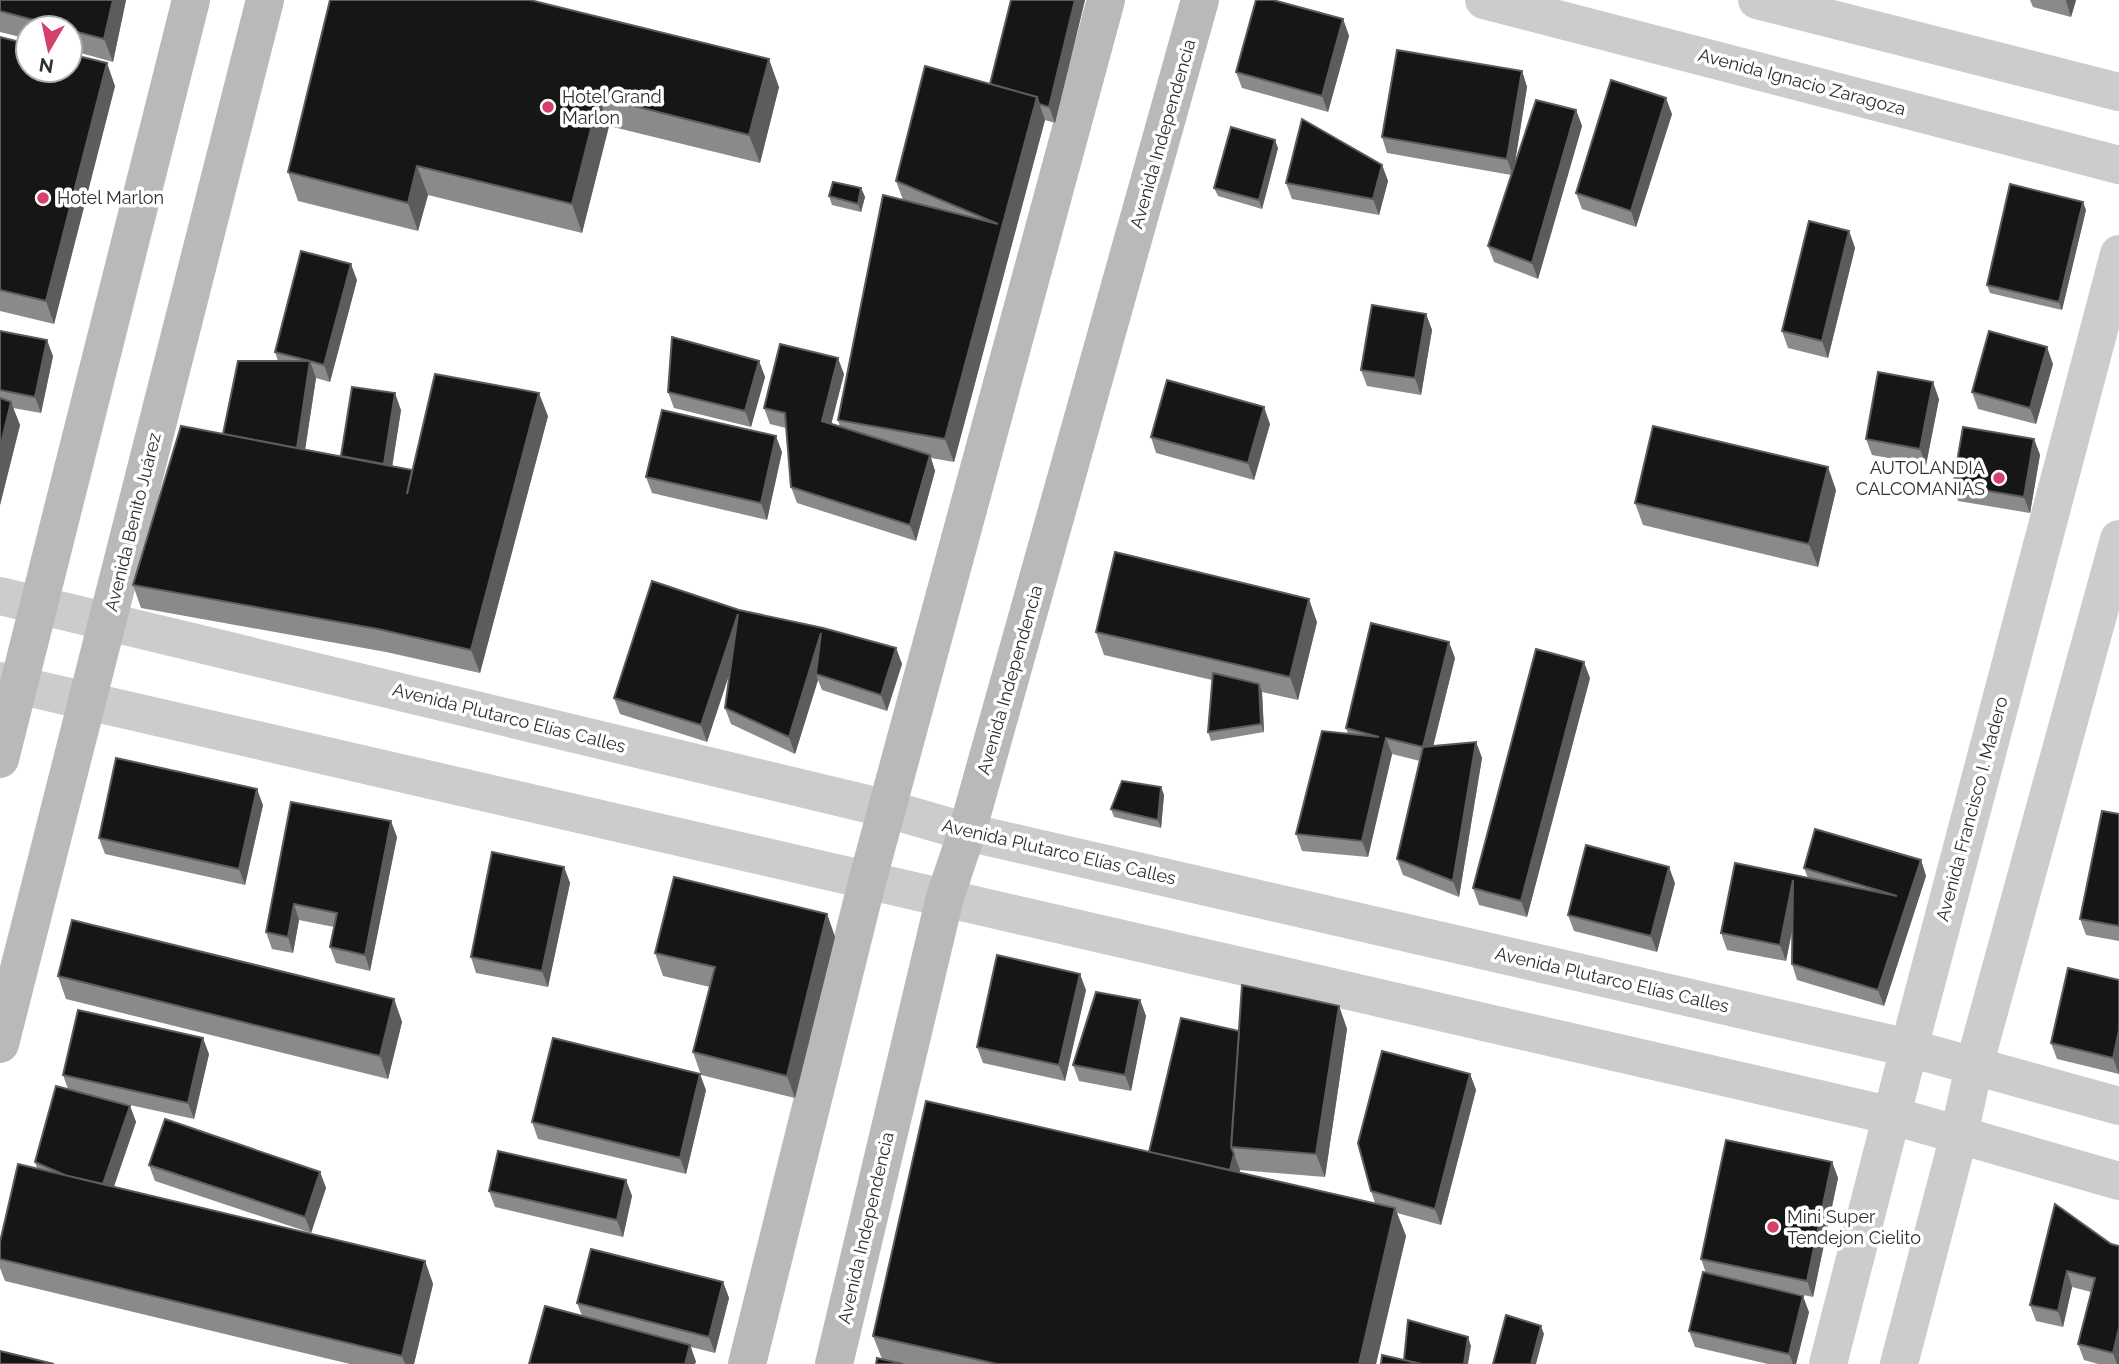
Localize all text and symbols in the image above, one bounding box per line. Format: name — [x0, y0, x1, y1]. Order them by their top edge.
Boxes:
north arrow — [14, 14, 84, 84]
street label: Avenida Independencia — [1125, 37, 1200, 231]
street label: Avenida Ignacio Zaragoza — [1696, 44, 1908, 119]
text: N — [37, 54, 55, 78]
place label: Hotel Grand Marlon — [562, 86, 662, 128]
marker: Hotel Grand Marlon — [540, 99, 556, 115]
place label: Hotel Marlon — [57, 187, 164, 208]
marker: Hotel Marlon — [35, 190, 51, 206]
street label: Avenida Benito Juárez — [100, 430, 165, 613]
place label: AUTOLANDIA CALCOMANIAS — [1856, 457, 1985, 499]
marker: AUTOLANDIA CALCOMANIAS — [1991, 470, 2007, 486]
street label: Avenida Independencia — [972, 583, 1047, 777]
street label: Avenida Plutarco Elías Calles — [391, 678, 628, 757]
street label: Avenida Francisco I. Madero — [1931, 694, 2012, 924]
street label: Avenida Plutarco Elías Calles — [940, 814, 1178, 889]
street label: Avenida Plutarco Elías Calles — [1493, 942, 1731, 1017]
street label: Avenida Independencia — [833, 1130, 898, 1326]
place label: Mini Super Tendejon Cielito — [1787, 1206, 1921, 1248]
marker: Mini Super Tendejon Cielito — [1765, 1219, 1781, 1235]

